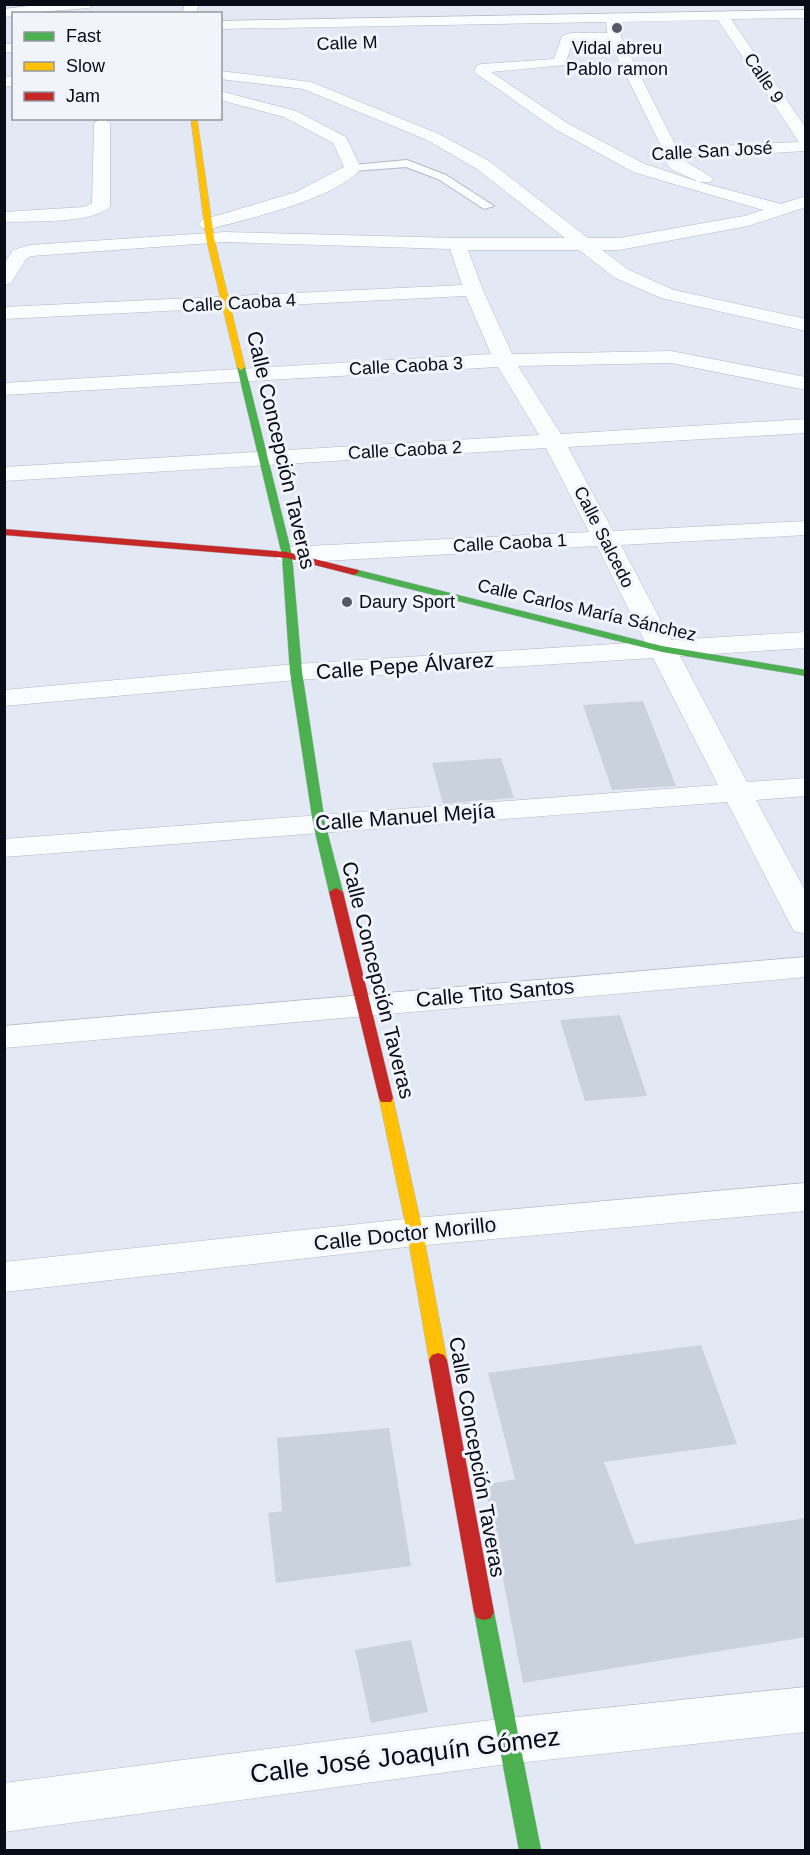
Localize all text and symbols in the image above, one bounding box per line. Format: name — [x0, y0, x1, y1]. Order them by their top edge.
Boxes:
legend — [12, 12, 222, 120]
marker: Vidal abreu Pablo ramon — [610, 21, 624, 35]
text: Fast — [66, 26, 101, 46]
street label: Calle M — [316, 32, 378, 54]
place label: Vidal abreu Pablo ramon — [566, 38, 668, 79]
street label: Calle 9 — [740, 49, 788, 107]
text: Slow — [66, 56, 106, 76]
text: Jam — [66, 86, 100, 106]
street label: Calle San José — [651, 138, 773, 164]
street label: Calle Caoba 4 — [182, 290, 296, 316]
street label: Calle Concepción Taveras — [243, 329, 320, 571]
street label: Calle Caoba 3 — [349, 353, 463, 379]
street label: Calle Caoba 2 — [348, 437, 462, 463]
street label: Calle Salcedo — [570, 483, 638, 591]
street label: Calle Caoba 1 — [453, 530, 567, 556]
street label: Calle Carlos María Sánchez — [476, 575, 698, 645]
place label: Daury Sport — [359, 592, 455, 612]
marker: Daury Sport — [340, 595, 354, 609]
street label: Calle Pepe Álvarez — [315, 648, 495, 683]
street label: Calle Manuel Mejía — [314, 799, 496, 834]
street label: Calle Concepción Taveras — [338, 859, 419, 1101]
street label: Calle Tito Santos — [415, 974, 575, 1011]
street label: Calle Doctor Morillo — [313, 1212, 497, 1255]
street label: Calle Concepción Taveras — [445, 1335, 510, 1579]
street label: Calle José Joaquín Gómez — [248, 1721, 562, 1789]

